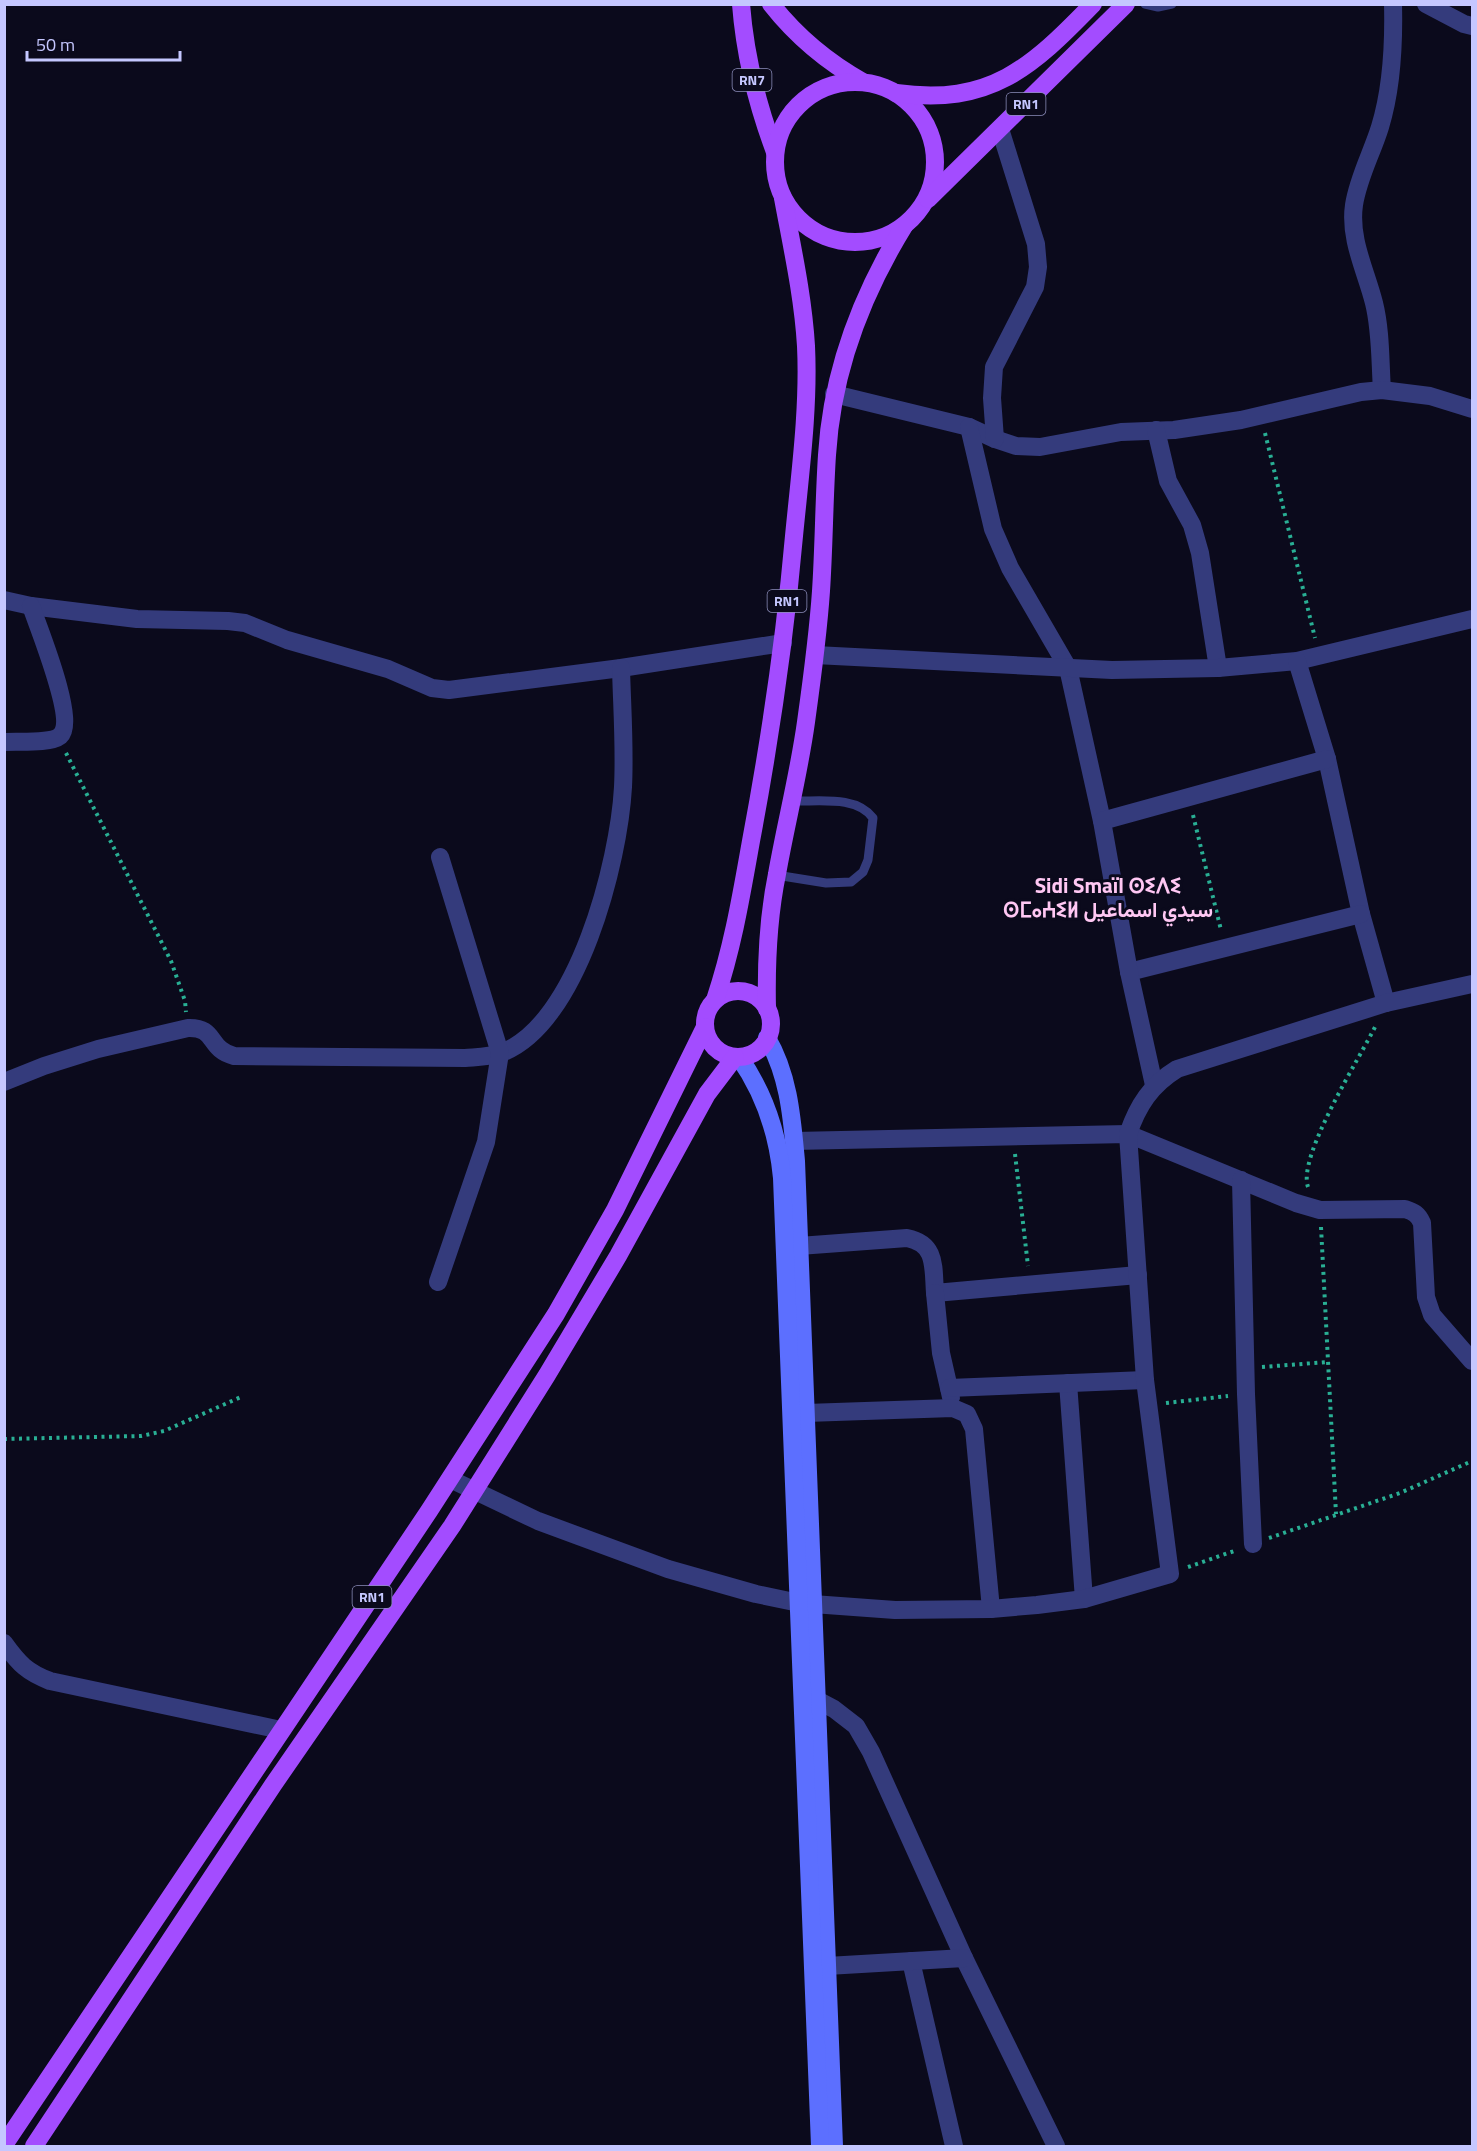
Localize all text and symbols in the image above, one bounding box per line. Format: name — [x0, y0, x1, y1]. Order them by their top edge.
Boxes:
scale bar — [27, 24, 180, 62]
text: 50 m — [36, 31, 75, 58]
road number: RN7 — [732, 69, 771, 91]
road number: RN1 — [1006, 93, 1046, 115]
road number: RN1 — [768, 590, 806, 612]
district label: Sidi Smaïl ⵙⵉⴷⵉ ⵙⵎⴰⵄⵉⵍ سيدي اسماعيل — [1003, 869, 1213, 927]
road number: RN1 — [352, 1586, 392, 1608]

